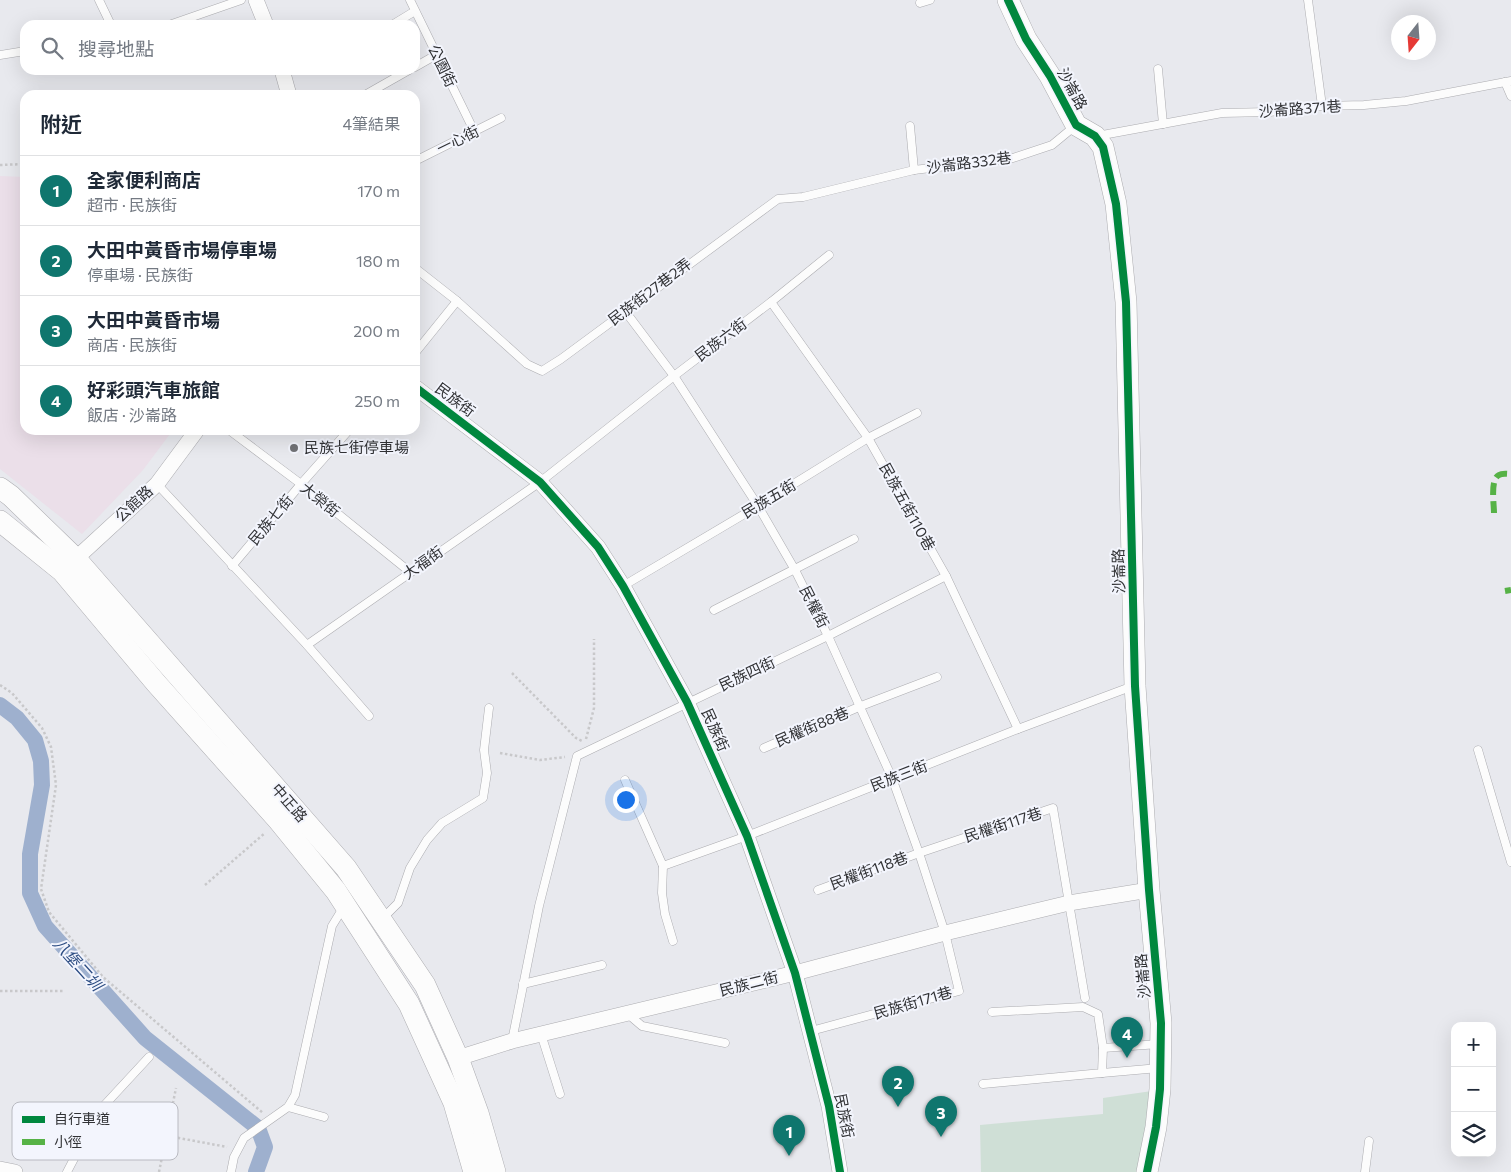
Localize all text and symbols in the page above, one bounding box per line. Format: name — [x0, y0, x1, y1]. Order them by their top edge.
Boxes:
north arrow — [1391, 15, 1436, 60]
search box — [20, 20, 420, 75]
icon: search — [38, 34, 66, 62]
text: 搜尋地點 — [78, 37, 154, 60]
street label: 公園街 — [425, 41, 461, 90]
street label: 沙崙路 — [1054, 64, 1092, 113]
street label: 沙崙路371巷 — [1258, 96, 1342, 120]
text: 附近 — [40, 111, 82, 136]
text: 4筆結果 — [342, 114, 400, 133]
street label: 一心街 — [433, 121, 482, 157]
street label: 沙崙路332巷 — [925, 148, 1012, 176]
text: 全家便利商店 — [87, 168, 201, 191]
text: 1 — [52, 181, 60, 200]
text: 170 m — [357, 181, 400, 200]
text: 超市 · 民族街 — [87, 195, 177, 214]
text: 大田中黃昏市場停車場 — [87, 238, 277, 261]
text: 2 — [51, 251, 61, 270]
text: 180 m — [356, 251, 400, 270]
street label: 民族街27巷2弄 — [604, 254, 695, 328]
text: 停車場 · 民族街 — [87, 265, 193, 284]
text: 大田中黃昏市場 — [87, 308, 220, 331]
street label: 民族六街 — [691, 314, 750, 364]
text: 3 — [51, 321, 61, 340]
text: 200 m — [353, 321, 400, 340]
text: 商店 · 民族街 — [87, 335, 177, 354]
text: 好彩頭汽車旅館 — [87, 378, 220, 401]
street label: 民族街 — [432, 378, 479, 420]
text: 4 — [51, 391, 61, 410]
text: 250 m — [354, 391, 400, 410]
text: 飯店 · 沙崙路 — [87, 405, 177, 424]
place label: 民族七街停車場 — [304, 438, 409, 456]
marker: 民族七街停車場 — [288, 442, 300, 454]
street label: 民族五街110巷 — [876, 459, 939, 554]
street label: 民族五街 — [738, 475, 799, 521]
street label: 大榮街 — [297, 478, 344, 520]
street label: 公館路 — [111, 481, 156, 525]
street label: 民族七街 — [244, 491, 296, 548]
street label: 大福街 — [399, 542, 446, 582]
street label: 沙崙路 — [1109, 548, 1127, 594]
street label: 民權街 — [797, 582, 833, 631]
street label: 民族四街 — [716, 652, 778, 694]
street label: 民權街88巷 — [772, 703, 851, 750]
street label: 民族街 — [699, 705, 733, 754]
street label: 民族三街 — [867, 756, 930, 794]
street label: 中正路 — [268, 779, 311, 825]
your location — [613, 787, 639, 813]
street label: 民權街117巷 — [962, 803, 1044, 845]
street label: 民權街118巷 — [827, 848, 910, 893]
water label: 八堡二圳 — [50, 934, 108, 995]
street label: 沙崙路 — [1131, 953, 1153, 999]
street label: 民族二街 — [717, 967, 780, 999]
street label: 民族街171巷 — [871, 982, 954, 1022]
pin: 4 — [1111, 1017, 1143, 1058]
map controls — [1451, 1022, 1496, 1157]
button: + — [1451, 1022, 1496, 1067]
pin: 2 — [882, 1066, 914, 1107]
button: − — [1451, 1067, 1496, 1112]
street label: 民族街 — [832, 1092, 858, 1140]
pin: 3 — [925, 1096, 957, 1137]
legend — [12, 1102, 178, 1160]
text: 自行車道 — [54, 1110, 110, 1127]
button: layers — [1451, 1112, 1496, 1157]
pin: 1 — [773, 1115, 805, 1156]
text: 小徑 — [54, 1133, 82, 1150]

